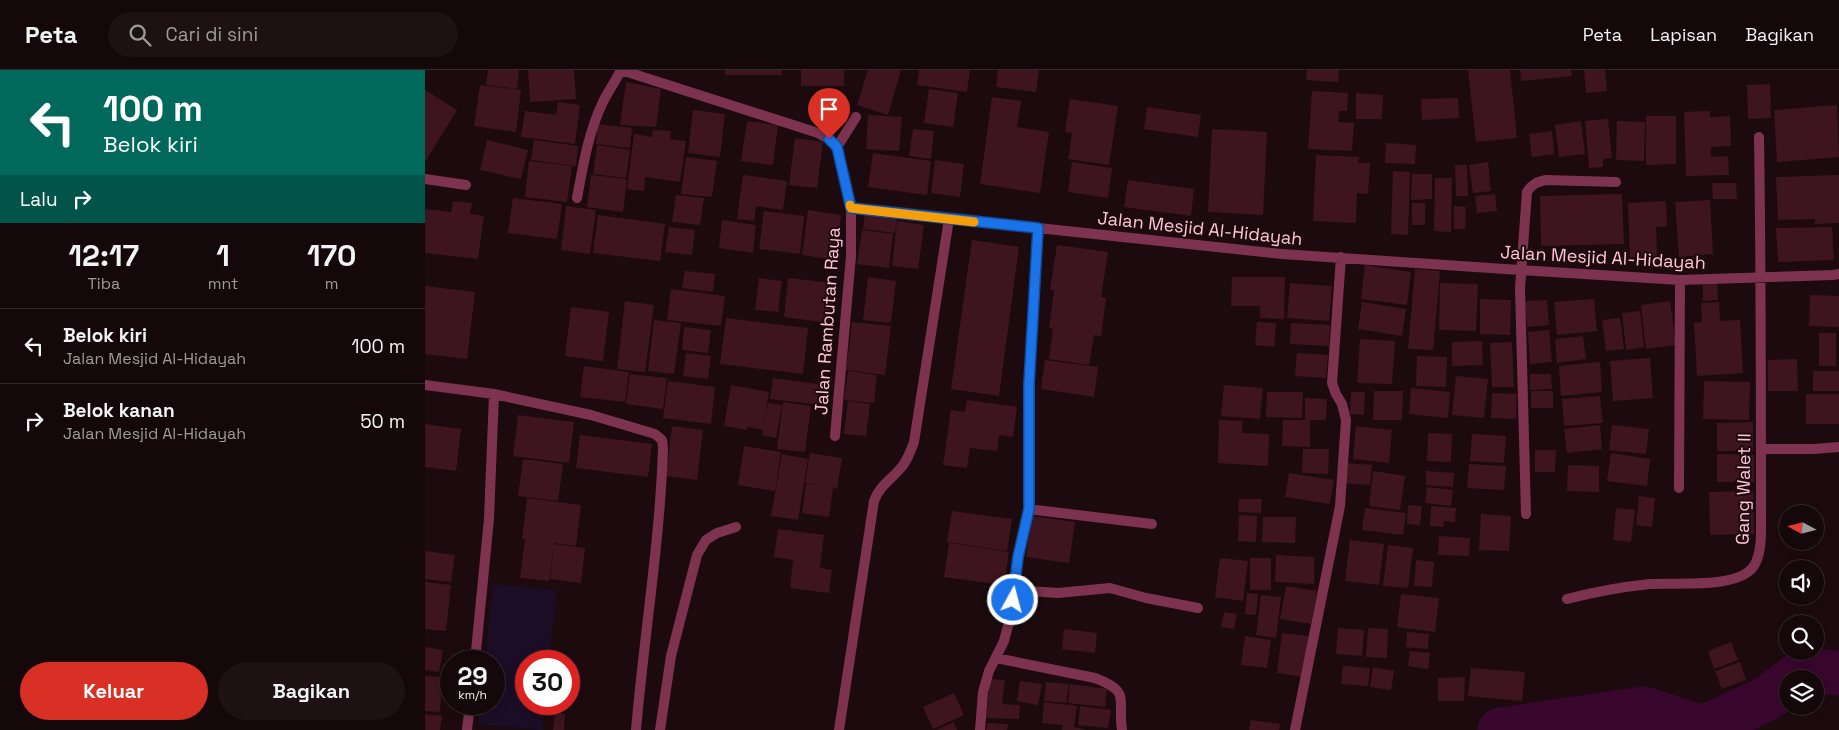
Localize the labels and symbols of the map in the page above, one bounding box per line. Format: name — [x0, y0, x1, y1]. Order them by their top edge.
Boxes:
pin — [808, 88, 850, 139]
street label: Jalan Mesjid Al-Hidayah — [1096, 206, 1304, 250]
street label: Jalan Rambutan Raya — [809, 226, 845, 416]
street label: Jalan Mesjid Al-Hidayah — [1500, 240, 1706, 274]
street label: Gang Walet II — [1731, 433, 1755, 545]
north arrow — [1779, 505, 1824, 550]
position arrow — [986, 573, 1038, 625]
speed limit sign: 30 — [515, 650, 580, 715]

